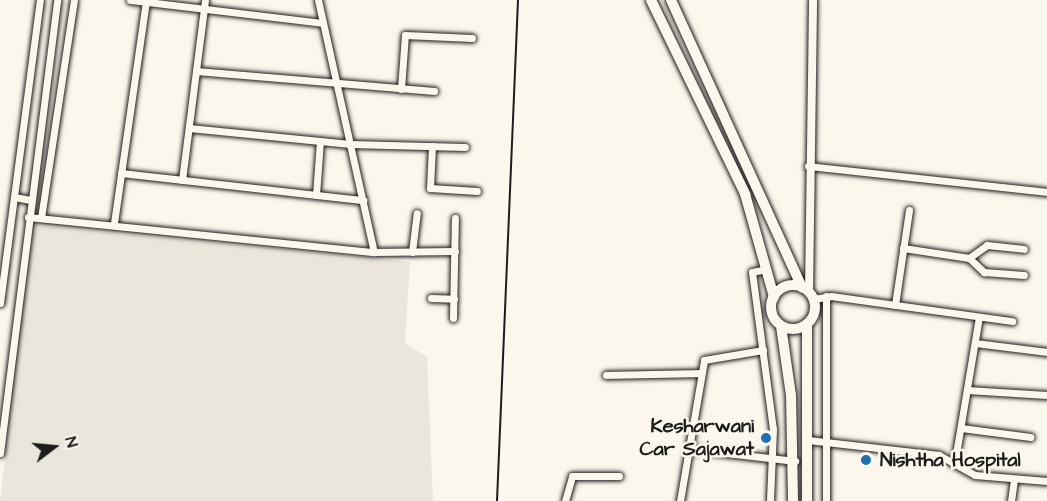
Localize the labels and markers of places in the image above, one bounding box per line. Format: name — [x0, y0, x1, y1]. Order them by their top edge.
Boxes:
place label: Kesharwani Car Sajawat — [639, 414, 754, 461]
marker: Kesharwani Car Sajawat — [759, 431, 773, 445]
place label: Nishtha Hospital — [880, 448, 1021, 472]
marker: Nishtha Hospital — [857, 451, 875, 469]

